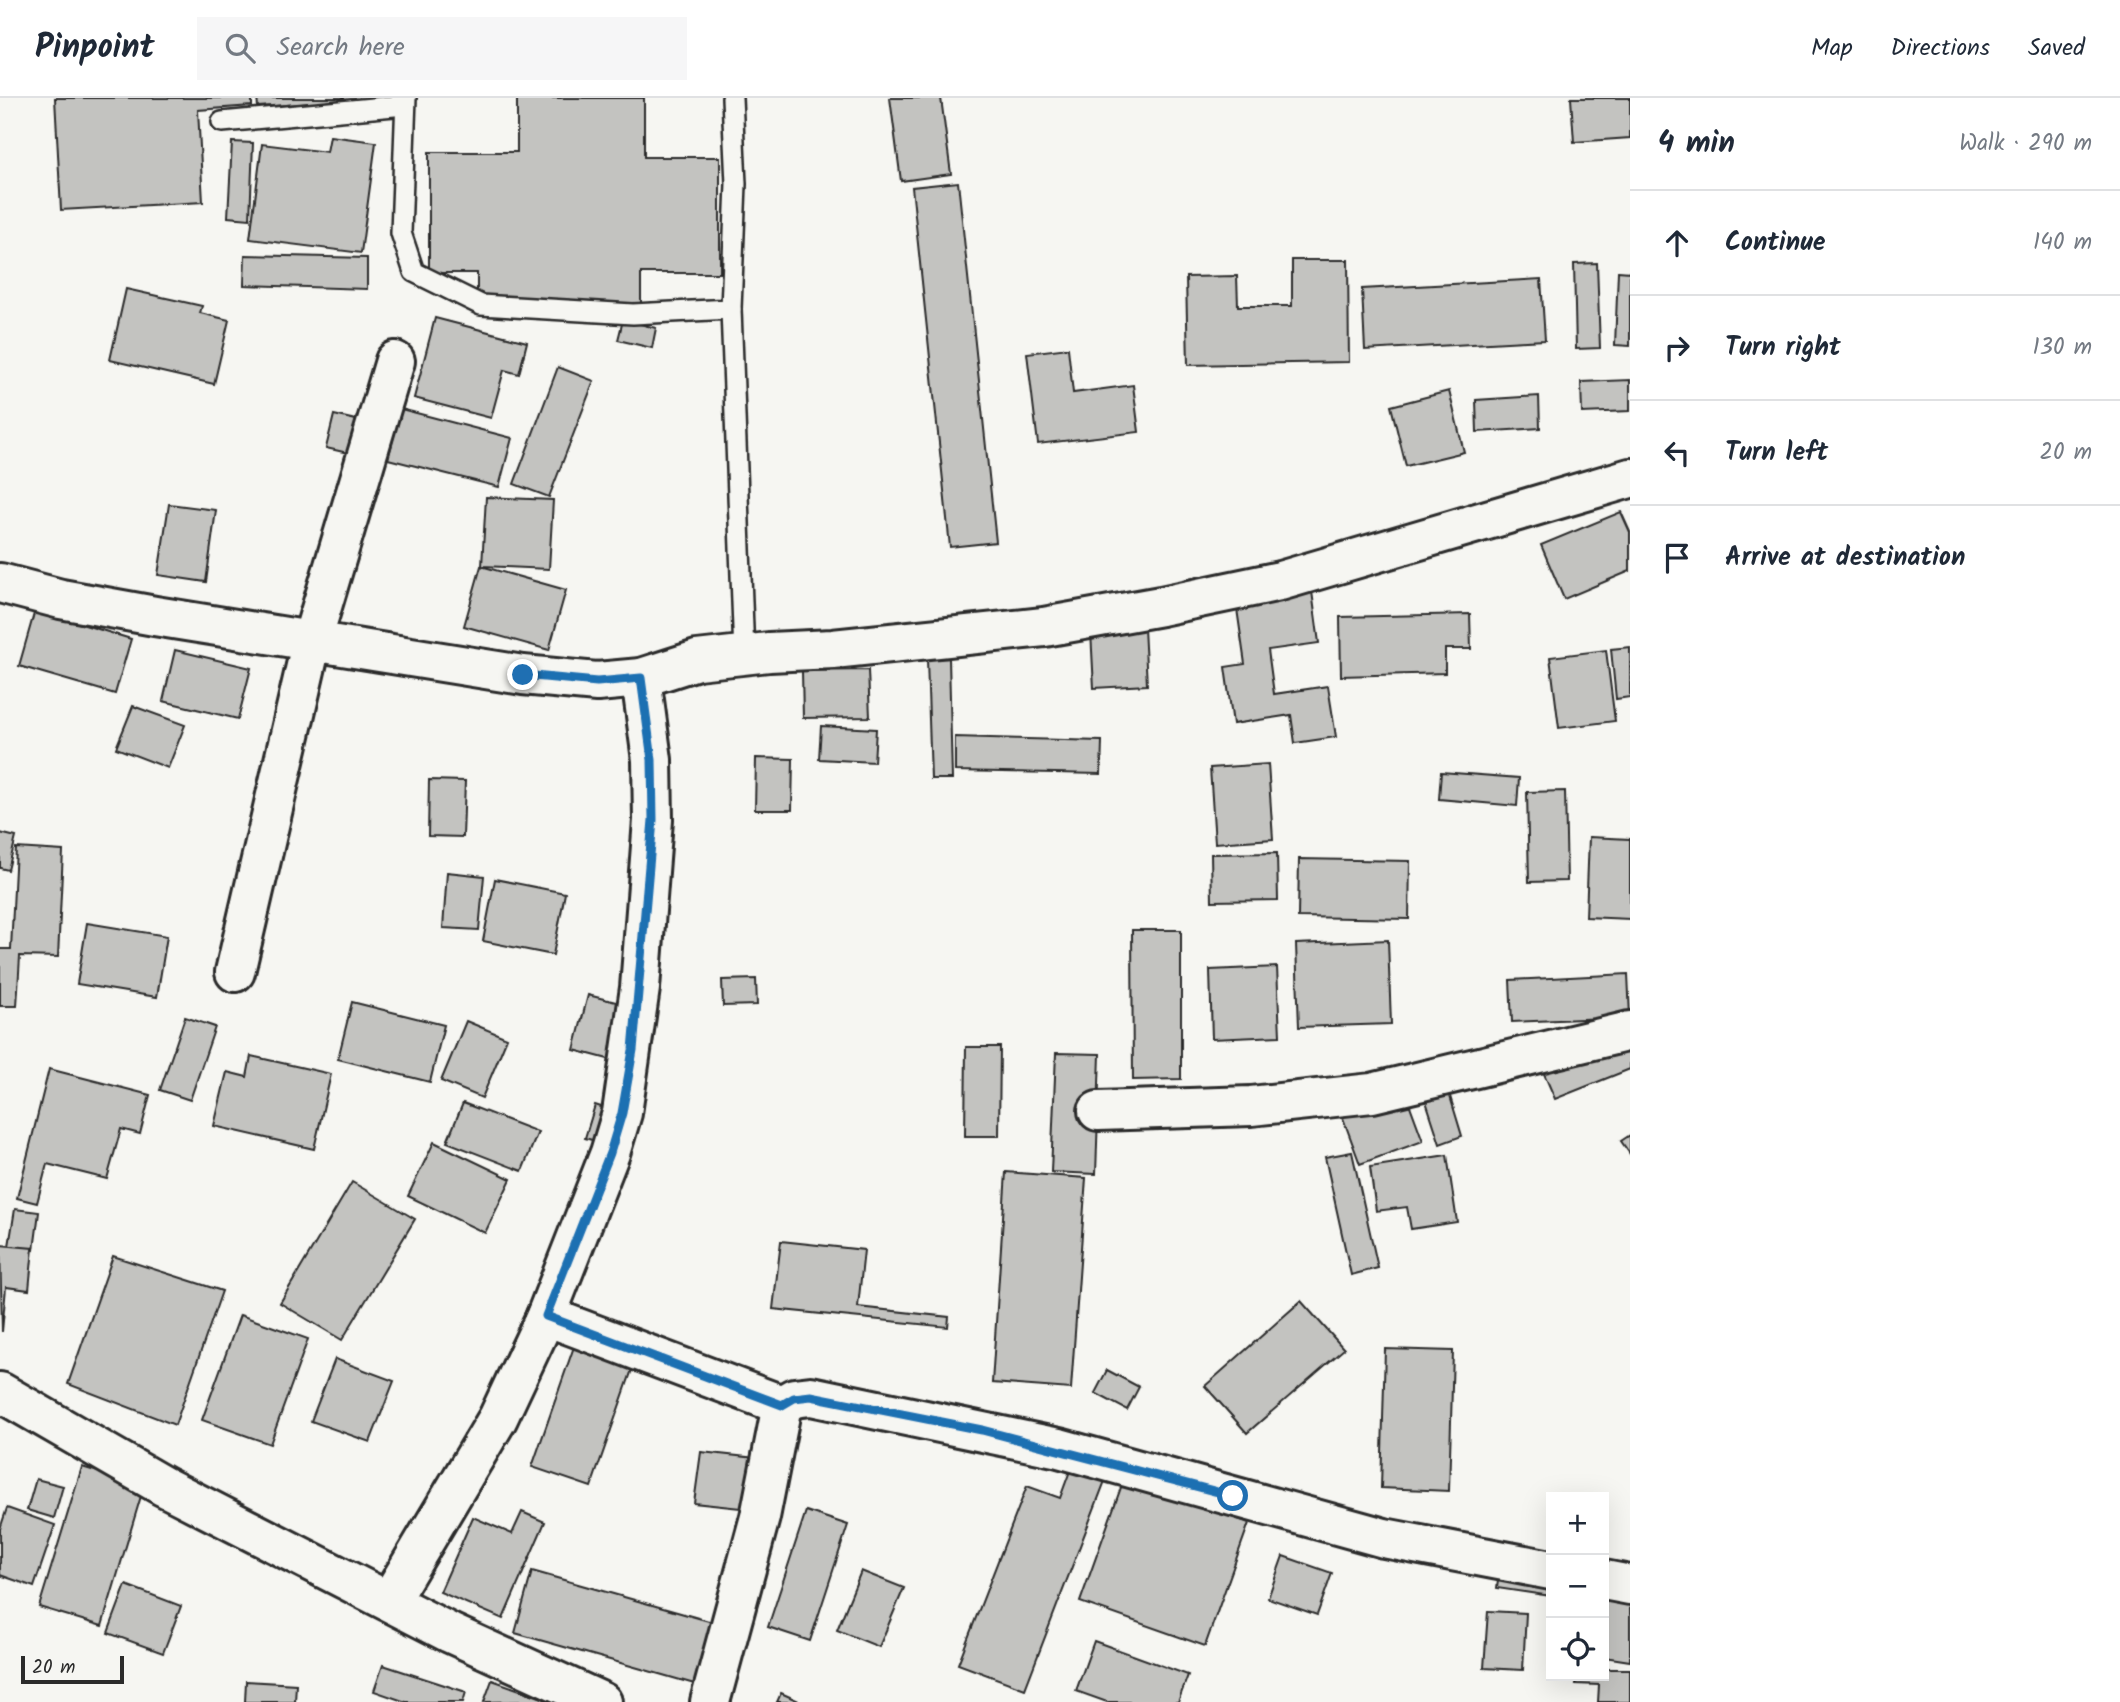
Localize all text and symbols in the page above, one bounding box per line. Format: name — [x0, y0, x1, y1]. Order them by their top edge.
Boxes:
search box — [197, 17, 687, 80]
text: Pinpoint — [35, 22, 155, 75]
text: Search here — [277, 27, 405, 69]
icon: search — [221, 29, 259, 67]
text: Map — [1811, 29, 1853, 68]
text: Directions — [1891, 29, 1990, 68]
text: Saved — [2028, 29, 2085, 68]
text: 4 min — [1658, 120, 1735, 168]
text: Walk · 290 m — [1959, 126, 2092, 162]
text: Continue — [1725, 222, 1826, 264]
icon: ahead — [1658, 224, 1696, 262]
text: 140 m — [2033, 225, 2092, 261]
text: Turn right — [1725, 327, 1841, 369]
icon: right — [1658, 329, 1696, 367]
text: 130 m — [2033, 330, 2092, 366]
text: Turn left — [1725, 432, 1828, 474]
icon: left — [1658, 434, 1696, 472]
text: 20 m — [2040, 435, 2092, 471]
text: Arrive at destination — [1725, 537, 1965, 579]
icon: arrive — [1658, 539, 1696, 577]
route end — [507, 659, 538, 690]
route start — [1217, 1480, 1248, 1511]
map controls — [1546, 1492, 1609, 1681]
button: + — [1546, 1492, 1609, 1555]
button: − — [1546, 1555, 1609, 1618]
button: locate — [1546, 1618, 1609, 1681]
scale bar — [21, 1653, 124, 1685]
text: 20 m — [32, 1653, 75, 1683]

